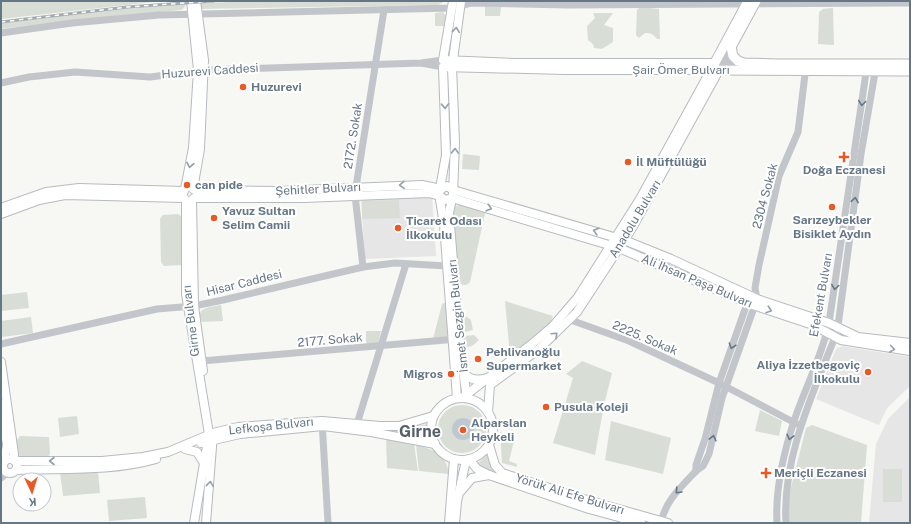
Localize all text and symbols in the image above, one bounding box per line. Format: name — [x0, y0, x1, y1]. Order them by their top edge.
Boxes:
one-way arrow — [451, 27, 460, 34]
street label: Huzurevi Caddesi — [161, 61, 259, 81]
street label: Şair Ömer Bulvarı — [632, 63, 730, 77]
place label: Huzurevi — [251, 80, 302, 94]
marker: Huzurevi — [238, 82, 248, 92]
one-way arrow — [858, 100, 867, 106]
street label: 2172. Sokak — [341, 102, 365, 170]
one-way arrow — [440, 103, 449, 109]
one-way arrow — [451, 148, 459, 154]
marker: Doğa Eczanesi — [839, 152, 849, 162]
place label: İl Müftülüğü — [636, 155, 707, 169]
marker: İl Müftülüğü — [623, 157, 633, 167]
street label: 2304 Sokak — [750, 161, 781, 230]
one-way arrow — [186, 162, 194, 168]
place label: Doğa Eczanesi — [803, 163, 885, 177]
place label: can pide — [195, 178, 243, 192]
street label: Anadolu Bulvarı — [606, 178, 664, 260]
marker: can pide — [182, 180, 192, 190]
street label: Şehitler Bulvarı — [275, 180, 361, 198]
one-way arrow — [399, 181, 405, 189]
one-way arrow — [850, 197, 859, 203]
marker: Sarızeybekler Bisiklet Aydın — [827, 202, 837, 212]
place label: Yavuz Sultan Selim Camii — [222, 204, 296, 232]
one-way arrow — [486, 204, 492, 212]
marker: Yavuz Sultan Selim Camii — [209, 213, 219, 223]
place label: Sarızeybekler Bisiklet Aydın — [792, 213, 872, 241]
place label: Ticaret Odası İlkokulu — [406, 214, 482, 242]
marker: Ticaret Odası İlkokulu — [393, 223, 403, 233]
one-way arrow — [592, 227, 599, 236]
street label: Ali İhsan Paşa Bulvarı — [639, 251, 755, 311]
street label: Efekent Bulvarı — [807, 252, 835, 338]
street label: İsmet Sezgin Bulvarı — [445, 259, 471, 373]
street label: Hisar Caddesi — [205, 267, 283, 299]
one-way arrow — [831, 284, 840, 290]
street label: Girne Bulvarı — [180, 285, 202, 357]
one-way arrow — [765, 306, 772, 314]
street label: 2225. Sokak — [610, 318, 680, 358]
street label: 2177. Sokak — [297, 330, 363, 350]
one-way arrow — [550, 333, 557, 340]
one-way arrow — [729, 342, 737, 349]
one-way arrow — [889, 344, 895, 353]
place label: Pehlivanoğlu Supermarket — [486, 345, 561, 373]
marker: Pehlivanoğlu Supermarket — [473, 354, 483, 364]
place label: Aliya İzzetbegoviç İlkokulu — [756, 358, 860, 386]
place label: Migros — [403, 367, 443, 381]
marker: Aliya İzzetbegoviç İlkokulu — [863, 367, 873, 377]
marker: Migros — [446, 369, 456, 379]
place label: Pusula Koleji — [554, 400, 628, 414]
marker: Pusula Koleji — [541, 402, 551, 412]
street label: Lefkoşa Bulvarı — [228, 415, 314, 437]
place label: Alparslan Heykeli — [471, 416, 527, 444]
district label: Girne — [399, 422, 441, 441]
marker: Alparslan Heykeli — [458, 425, 468, 435]
one-way arrow — [786, 434, 794, 440]
one-way arrow — [708, 435, 716, 441]
one-way arrow — [49, 457, 55, 465]
place label: Meriçli Eczanesi — [774, 466, 867, 480]
marker: Meriçli Eczanesi — [761, 468, 771, 478]
street label: Yörük Ali Efe Bulvarı — [514, 471, 626, 517]
north arrow — [12, 472, 52, 512]
one-way arrow — [205, 481, 214, 487]
one-way arrow — [675, 486, 682, 494]
text: K — [28, 496, 37, 508]

